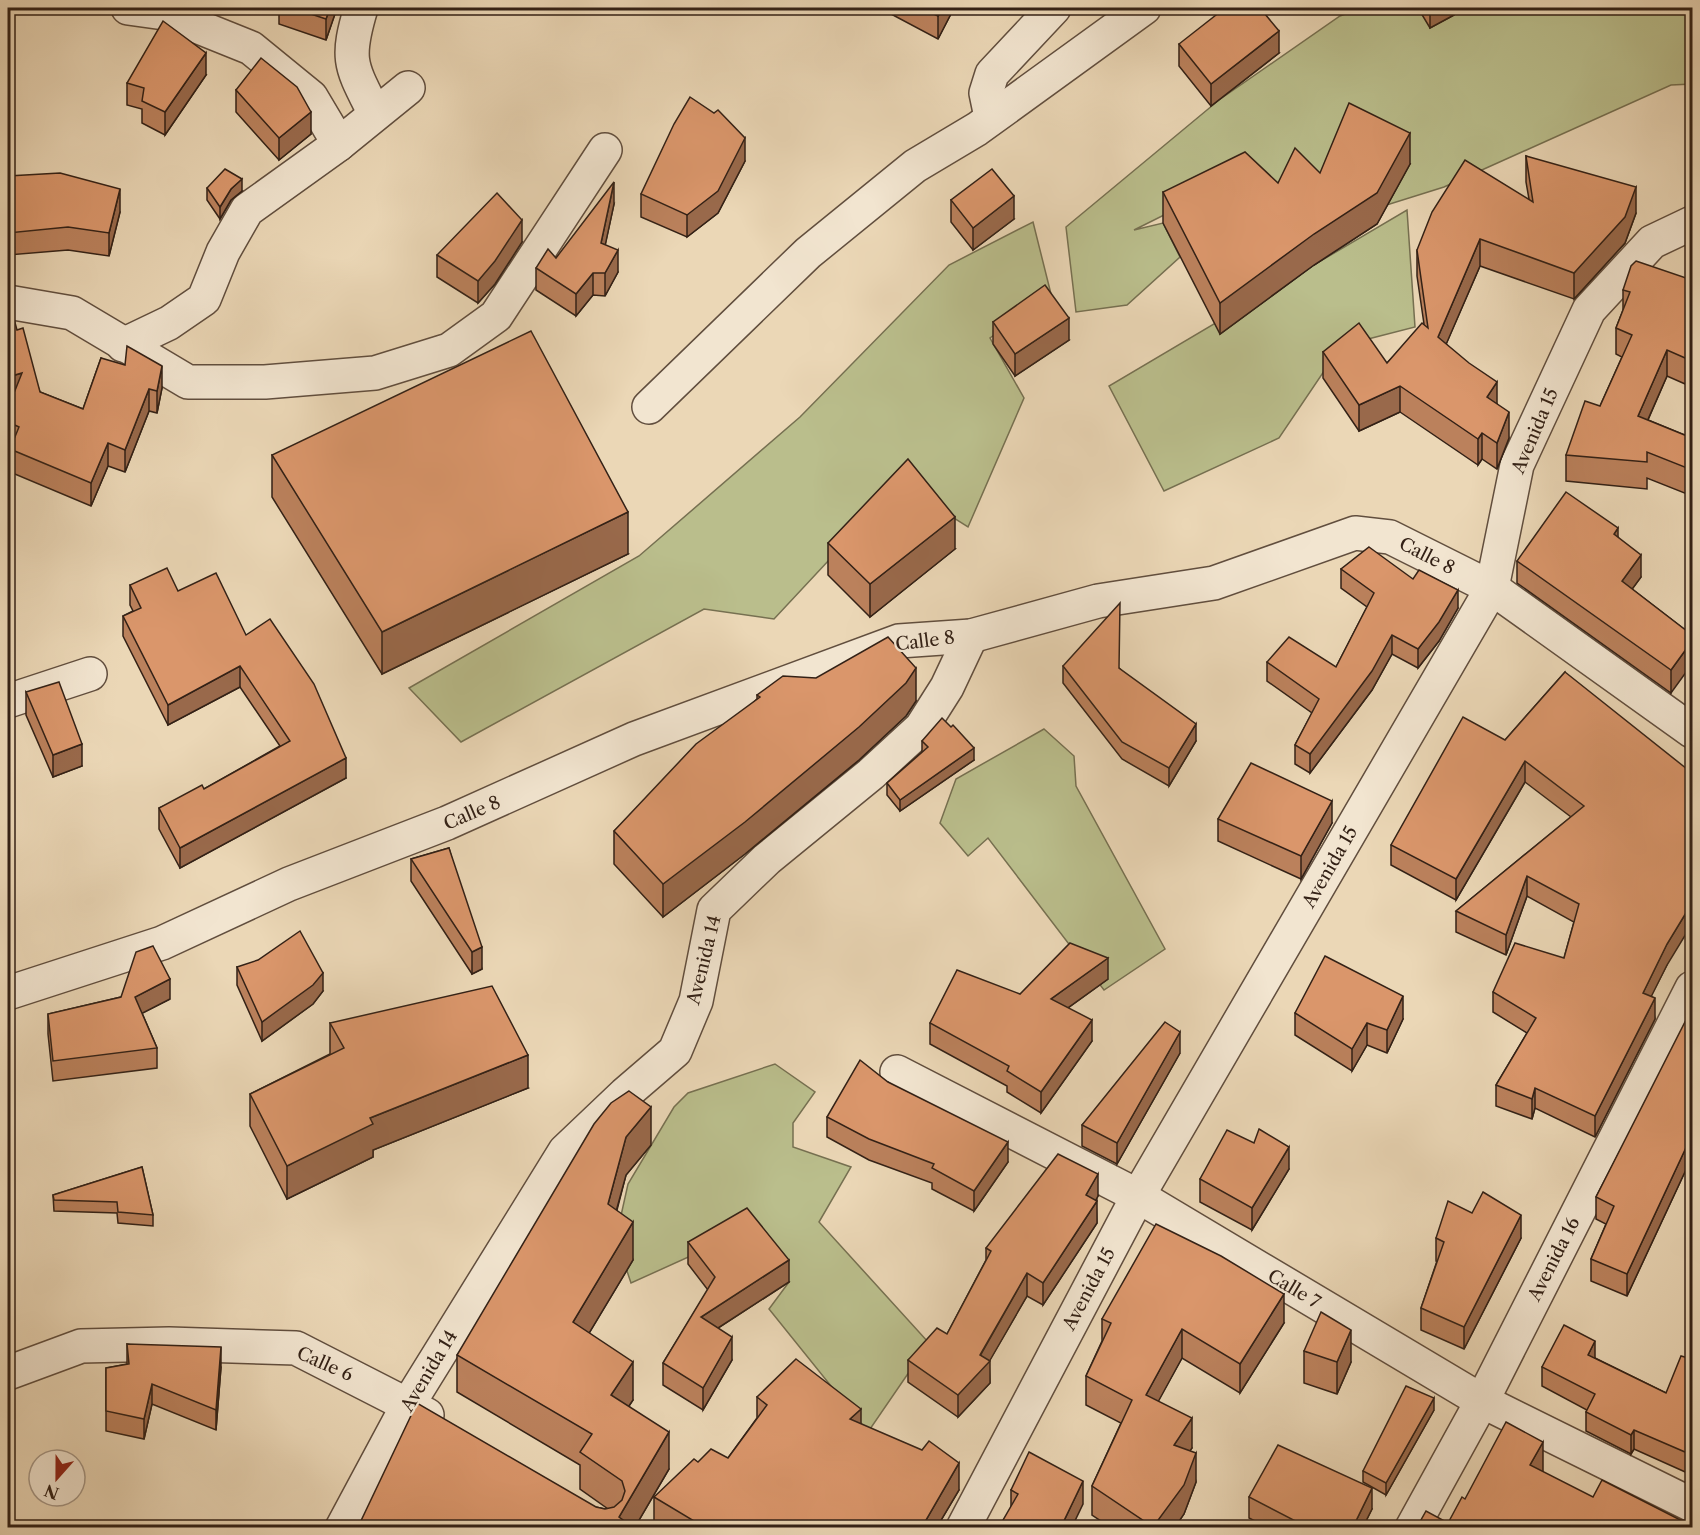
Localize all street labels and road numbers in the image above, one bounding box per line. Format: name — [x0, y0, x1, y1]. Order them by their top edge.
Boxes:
street label: Avenida 15 — [1507, 385, 1563, 478]
street label: Calle 8 — [1395, 533, 1459, 579]
street label: Calle 8 — [894, 626, 956, 656]
street label: Calle 8 — [440, 791, 504, 835]
street label: Avenida 15 — [1297, 822, 1362, 913]
street label: Avenida 14 — [682, 913, 726, 1008]
street label: Avenida 16 — [1523, 1213, 1585, 1306]
street label: Avenida 15 — [1058, 1244, 1120, 1335]
street label: Calle 7 — [1264, 1265, 1325, 1313]
street label: Avenida 14 — [396, 1326, 462, 1417]
street label: Calle 6 — [293, 1342, 357, 1386]

